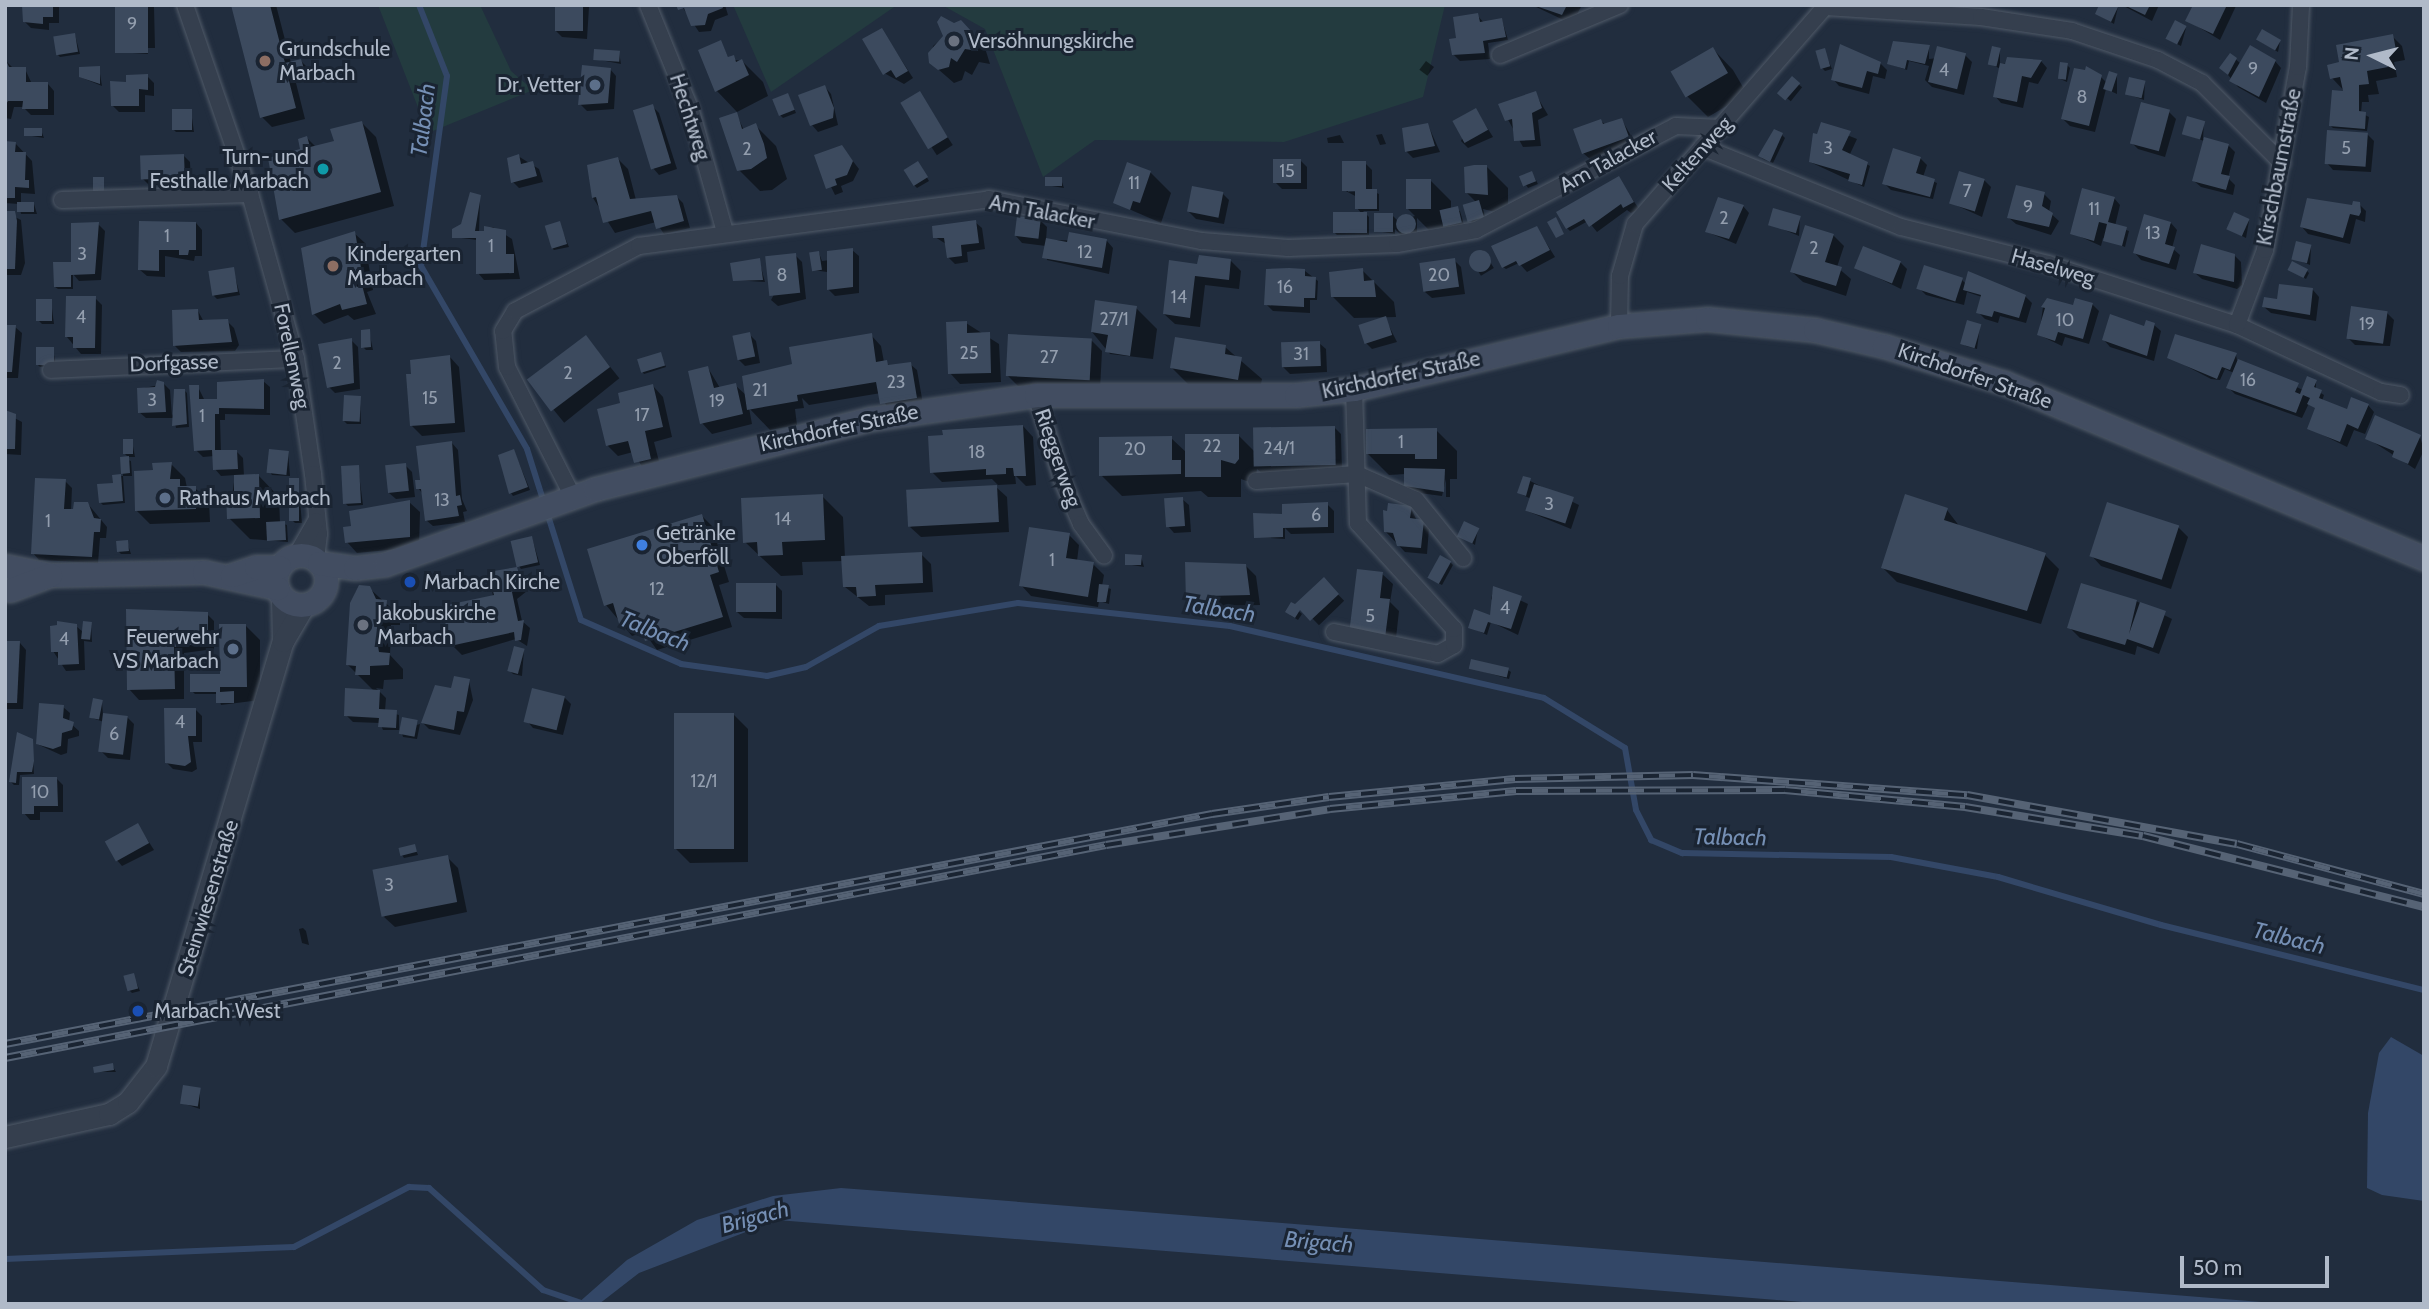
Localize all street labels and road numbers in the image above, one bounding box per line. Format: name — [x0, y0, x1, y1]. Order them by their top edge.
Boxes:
street label: Hechtweg — [664, 71, 716, 163]
street label: Kirschbaumstraße — [2251, 86, 2307, 248]
street label: Keltenweg — [1657, 111, 1737, 197]
street label: Am Talacker — [1555, 124, 1661, 198]
street label: Am Talacker — [987, 189, 1097, 235]
street label: Haselweg — [2009, 243, 2097, 291]
street label: Forellenweg — [269, 301, 315, 411]
street label: Kirchdorfer Straße — [1895, 338, 2055, 414]
street label: Kirchdorfer Straße — [1320, 346, 1482, 404]
street label: Dorfgasse — [129, 349, 219, 377]
street label: Kirchdorfer Straße — [758, 399, 920, 457]
street label: Rieggerweg — [1029, 406, 1087, 510]
street label: Steinwiesenstraße — [172, 817, 244, 979]

